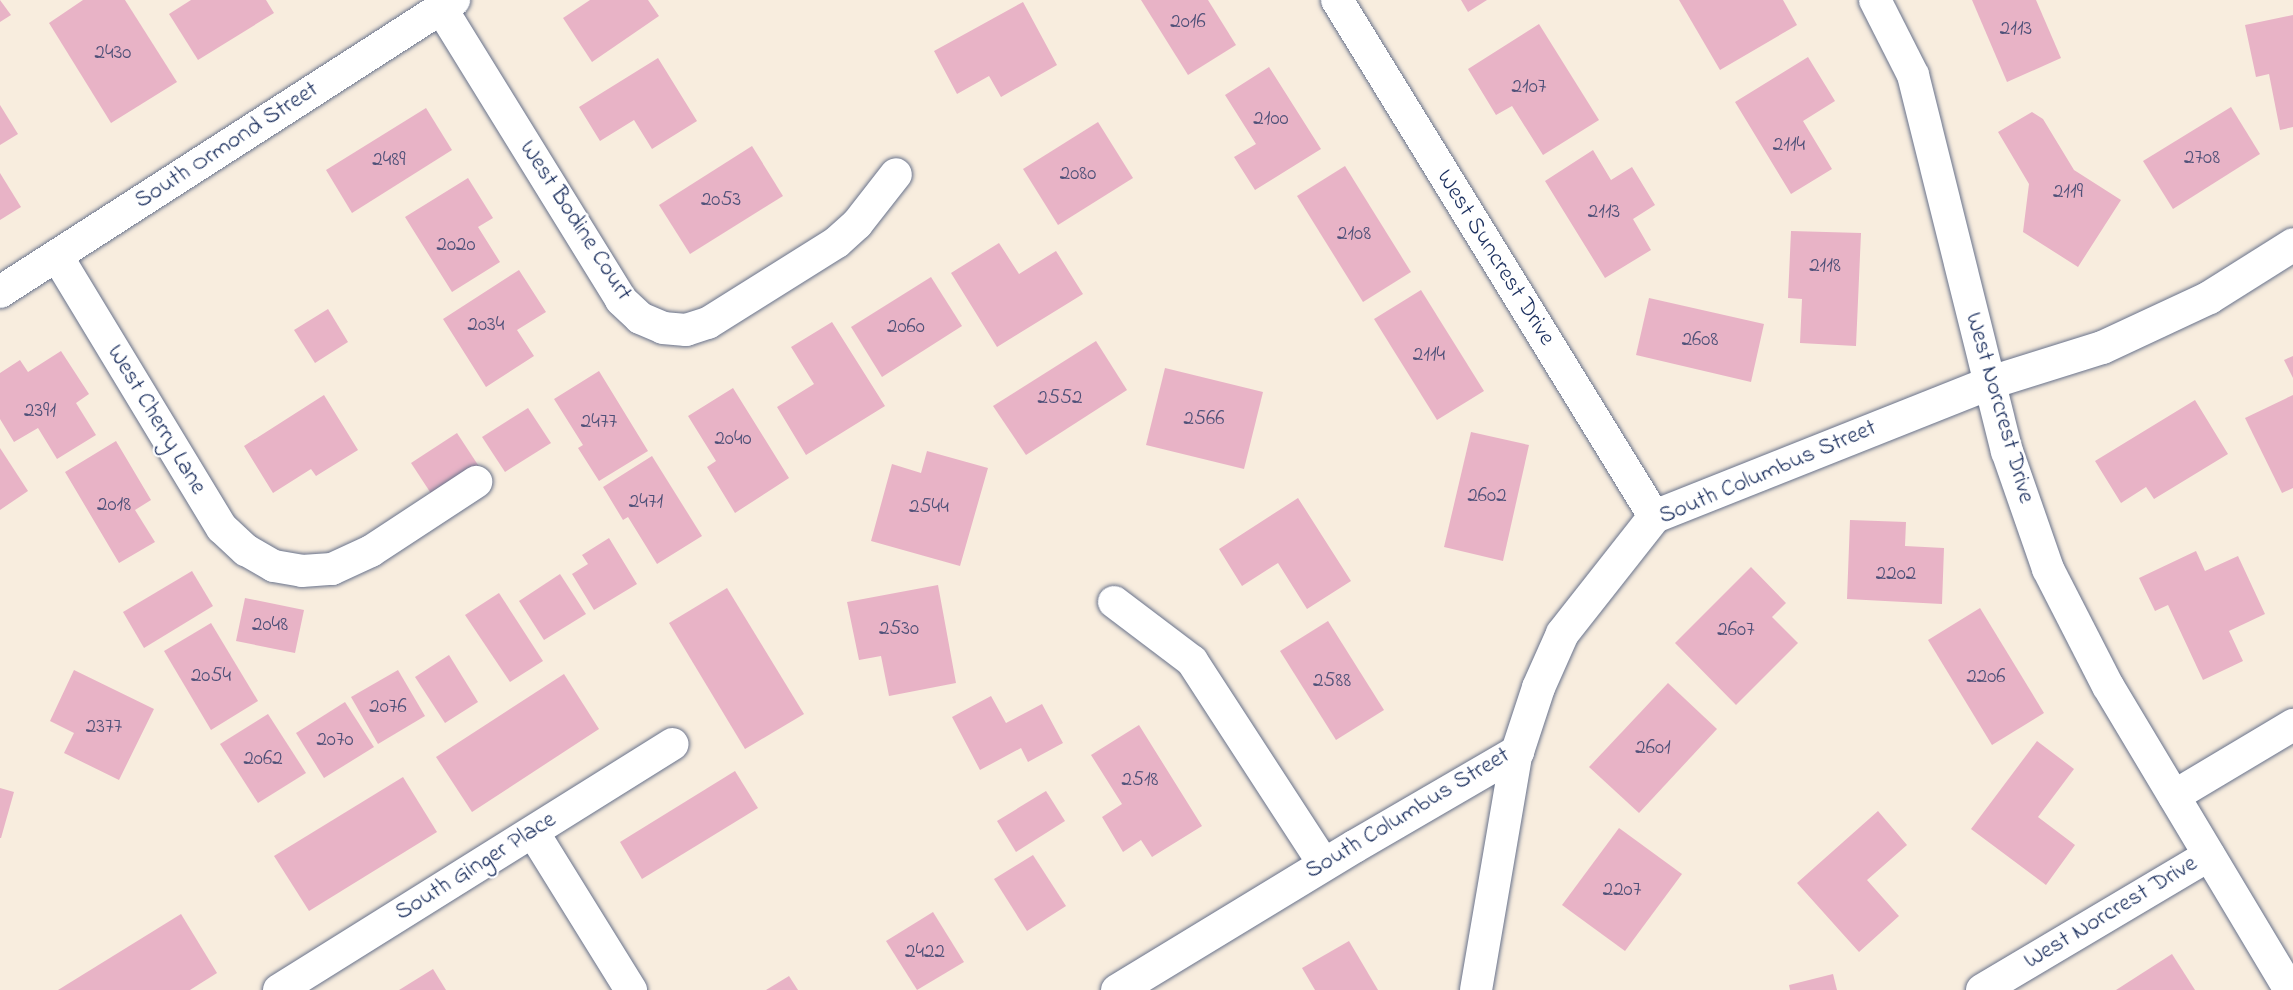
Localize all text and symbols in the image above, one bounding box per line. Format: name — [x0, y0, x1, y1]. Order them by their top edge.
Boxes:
house number: 2016 — [1170, 9, 1206, 35]
house number: 2113 — [2000, 16, 2032, 42]
house number: 2430 — [95, 40, 131, 66]
house number: 2107 — [1512, 74, 1546, 100]
street label: South Ormond Street — [130, 76, 324, 216]
house number: 2100 — [1253, 106, 1289, 132]
house number: 2114 — [1773, 132, 1805, 158]
street label: West Bodine Court — [512, 135, 638, 307]
house number: 2708 — [2184, 145, 2220, 171]
house number: 2489 — [372, 147, 406, 173]
house number: 2080 — [1060, 161, 1096, 187]
street label: West Suncrest Drive — [1429, 165, 1561, 351]
house number: 2119 — [2053, 179, 2083, 205]
house number: 2053 — [701, 187, 741, 213]
house number: 2113 — [1588, 199, 1620, 225]
house number: 2108 — [1337, 221, 1371, 247]
house number: 2020 — [436, 232, 476, 258]
house number: 2118 — [1809, 253, 1841, 279]
street label: West Norcrest Drive — [1958, 309, 2040, 507]
house number: 2034 — [468, 312, 504, 338]
house number: 2060 — [887, 314, 925, 340]
house number: 2608 — [1682, 327, 1718, 353]
street label: West Cherry Lane — [100, 340, 212, 500]
house number: 2114 — [1413, 342, 1445, 368]
house number: 2552 — [1038, 385, 1082, 411]
house number: 2391 — [24, 398, 56, 424]
house number: 2566 — [1184, 406, 1224, 432]
house number: 2477 — [581, 409, 617, 435]
street label: South Columbus Street — [1655, 414, 1881, 532]
house number: 2040 — [714, 426, 752, 452]
house number: 2602 — [1467, 483, 1507, 509]
house number: 2471 — [629, 489, 663, 515]
house number: 2018 — [97, 492, 131, 518]
house number: 2544 — [909, 494, 949, 520]
house number: 2202 — [1876, 561, 1916, 587]
house number: 2048 — [252, 612, 288, 638]
house number: 2530 — [879, 616, 919, 642]
house number: 2607 — [1717, 617, 1755, 643]
house number: 2054 — [191, 663, 231, 689]
house number: 2206 — [1966, 664, 2006, 690]
house number: 2588 — [1313, 668, 1351, 694]
house number: 2076 — [369, 694, 407, 720]
house number: 2377 — [86, 714, 122, 740]
house number: 2070 — [316, 727, 354, 753]
house number: 2601 — [1635, 735, 1671, 761]
street label: South Columbus Street — [1301, 742, 1515, 886]
house number: 2062 — [243, 746, 283, 772]
house number: 2518 — [1121, 767, 1159, 793]
street label: South Ginger Place — [390, 806, 562, 928]
street label: West Norcrest Drive — [2019, 850, 2203, 976]
house number: 2207 — [1603, 877, 1641, 903]
house number: 2422 — [905, 939, 945, 965]

